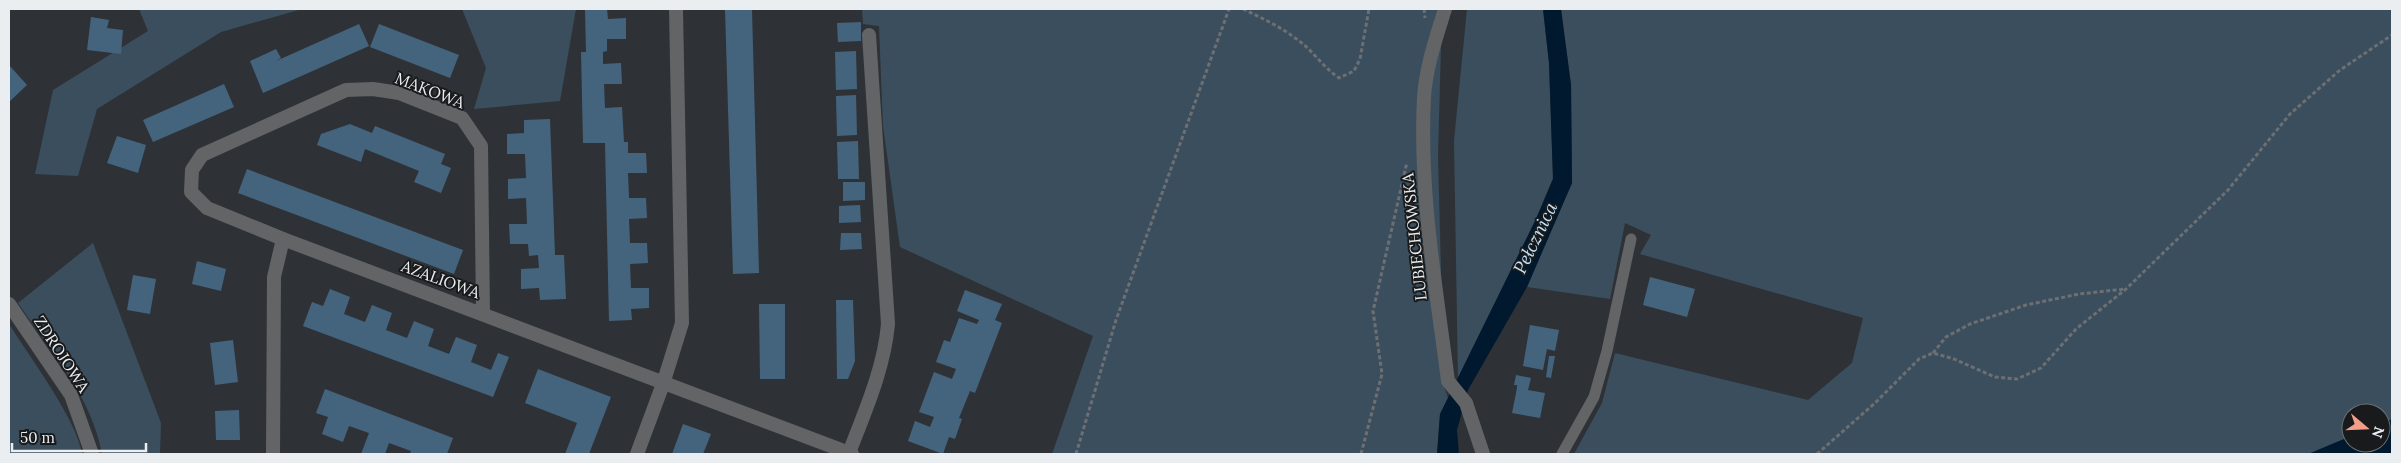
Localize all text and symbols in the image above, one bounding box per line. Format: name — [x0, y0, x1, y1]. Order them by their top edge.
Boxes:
street label: MAKOWA — [392, 68, 469, 113]
street label: LUBIECHOWSKA — [1397, 171, 1431, 302]
water label: Pełcznica — [1508, 198, 1562, 277]
street label: AZALIOWA — [398, 255, 484, 303]
street label: ZDROJOWA — [30, 312, 95, 397]
north arrow — [2341, 403, 2391, 453]
scale bar — [12, 420, 146, 452]
text: N — [2368, 424, 2389, 440]
text: 50 m — [20, 428, 55, 447]

